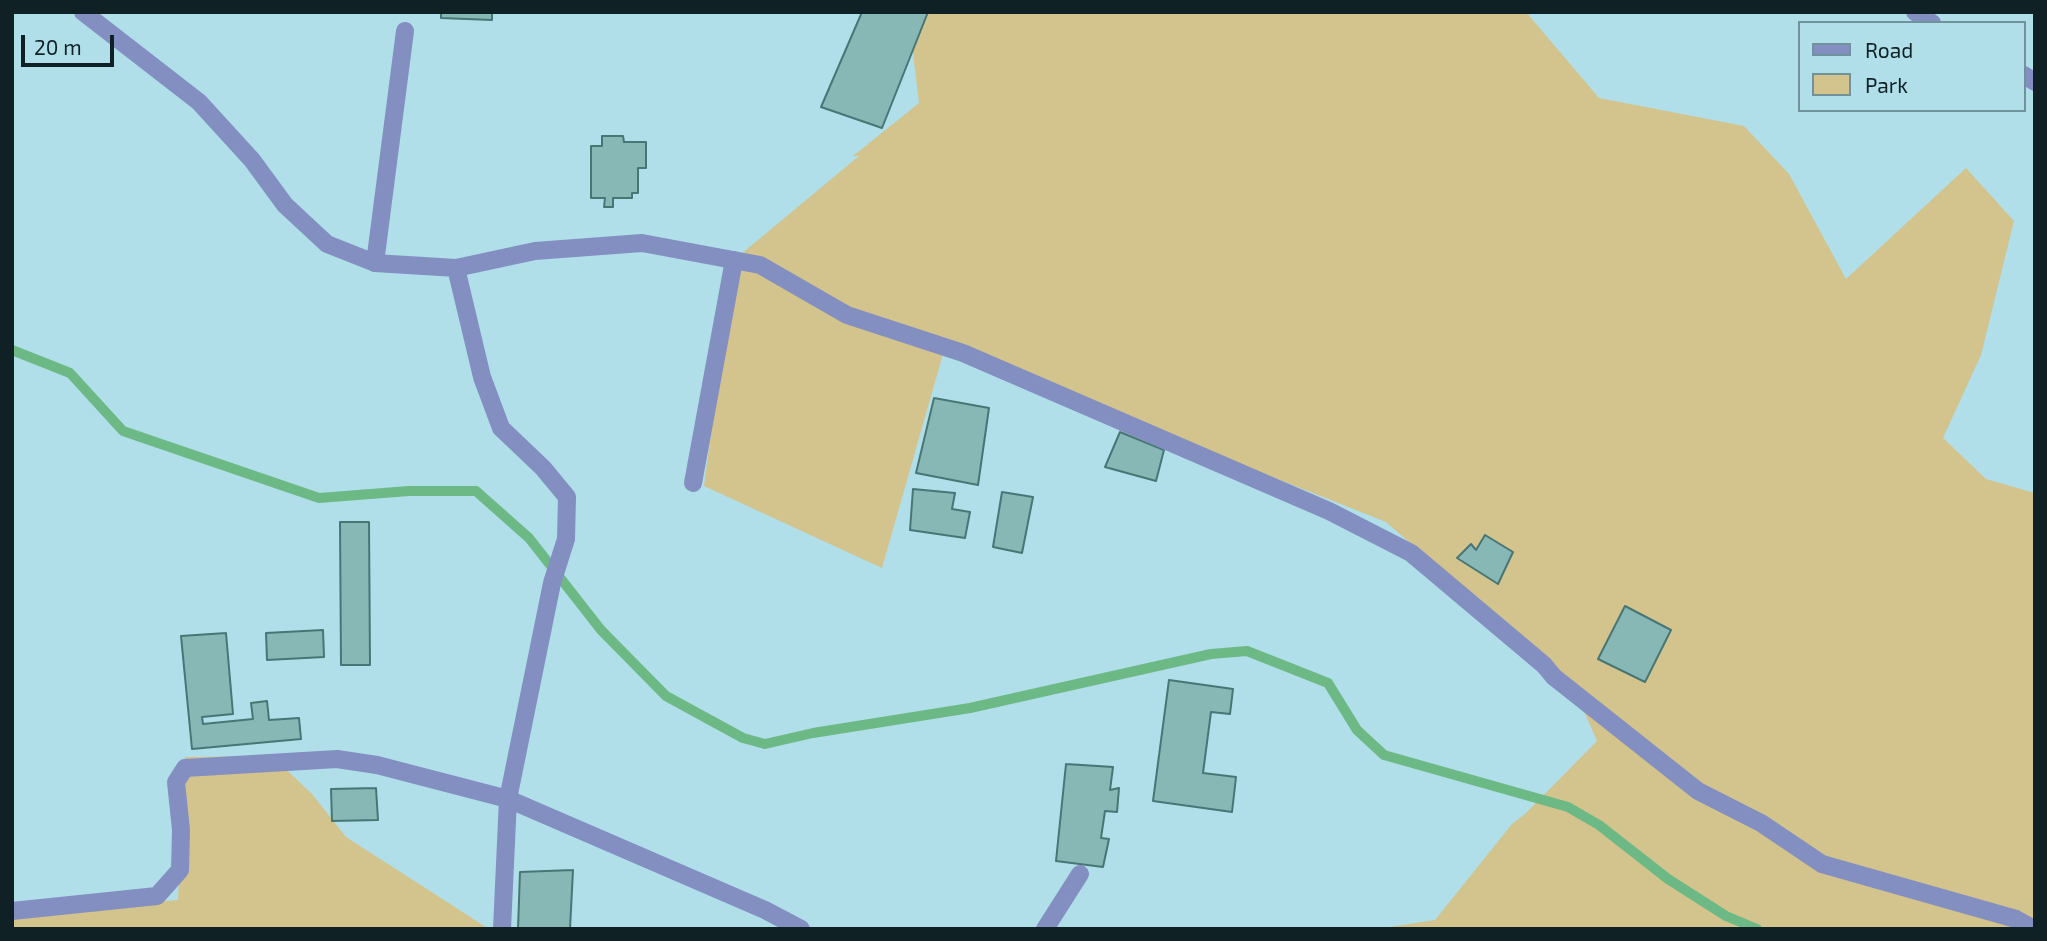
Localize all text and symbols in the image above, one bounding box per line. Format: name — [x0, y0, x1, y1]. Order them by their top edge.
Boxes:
scale bar — [24, 21, 117, 65]
legend — [1798, 21, 2026, 112]
text: 20 m — [34, 34, 82, 59]
text: Road — [1865, 37, 1913, 62]
text: Park — [1865, 72, 1908, 97]

